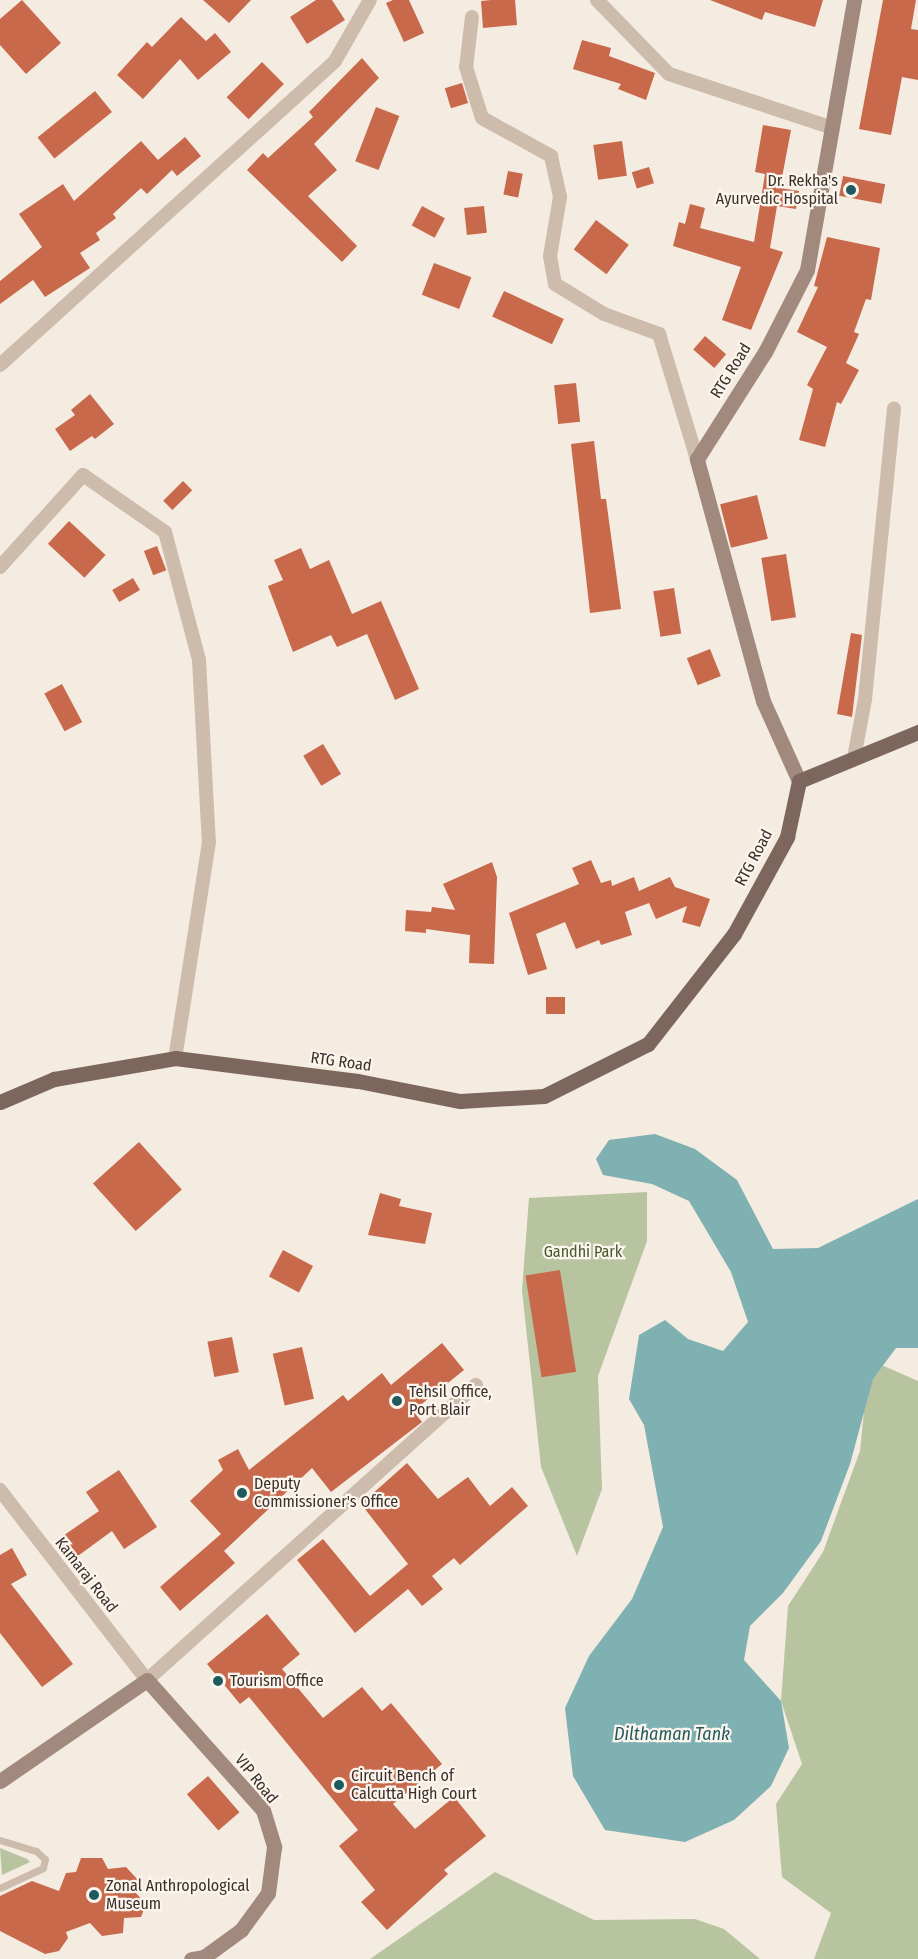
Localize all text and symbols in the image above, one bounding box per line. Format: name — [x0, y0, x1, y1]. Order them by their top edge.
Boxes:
place label: Dr. Rekha's Ayurvedic Hospital — [716, 171, 838, 209]
marker: Dr. Rekha's Ayurvedic Hospital — [842, 181, 860, 199]
street label: RTG Road — [707, 340, 755, 402]
street label: RTG Road — [731, 826, 777, 890]
street label: RTG Road — [309, 1048, 373, 1076]
park label: Gandhi Park — [544, 1242, 622, 1262]
place label: Tehsil Office, Port Blair — [409, 1382, 492, 1420]
marker: Tehsil Office, Port Blair — [390, 1394, 404, 1408]
place label: Deputy Commissioner's Office — [254, 1474, 398, 1512]
marker: Deputy Commissioner's Office — [235, 1486, 249, 1500]
street label: Kamaraj Road — [51, 1534, 121, 1616]
place label: Tourism Office — [230, 1671, 324, 1691]
marker: Tourism Office — [211, 1674, 225, 1688]
water label: Dilthaman Tank — [614, 1723, 730, 1745]
street label: VIP Road — [230, 1751, 282, 1807]
place label: Circuit Bench of Calcutta High Court — [351, 1766, 477, 1804]
marker: Circuit Bench of Calcutta High Court — [332, 1778, 346, 1792]
place label: Zonal Anthropological Museum — [106, 1876, 249, 1914]
marker: Zonal Anthropological Museum — [87, 1888, 101, 1902]

